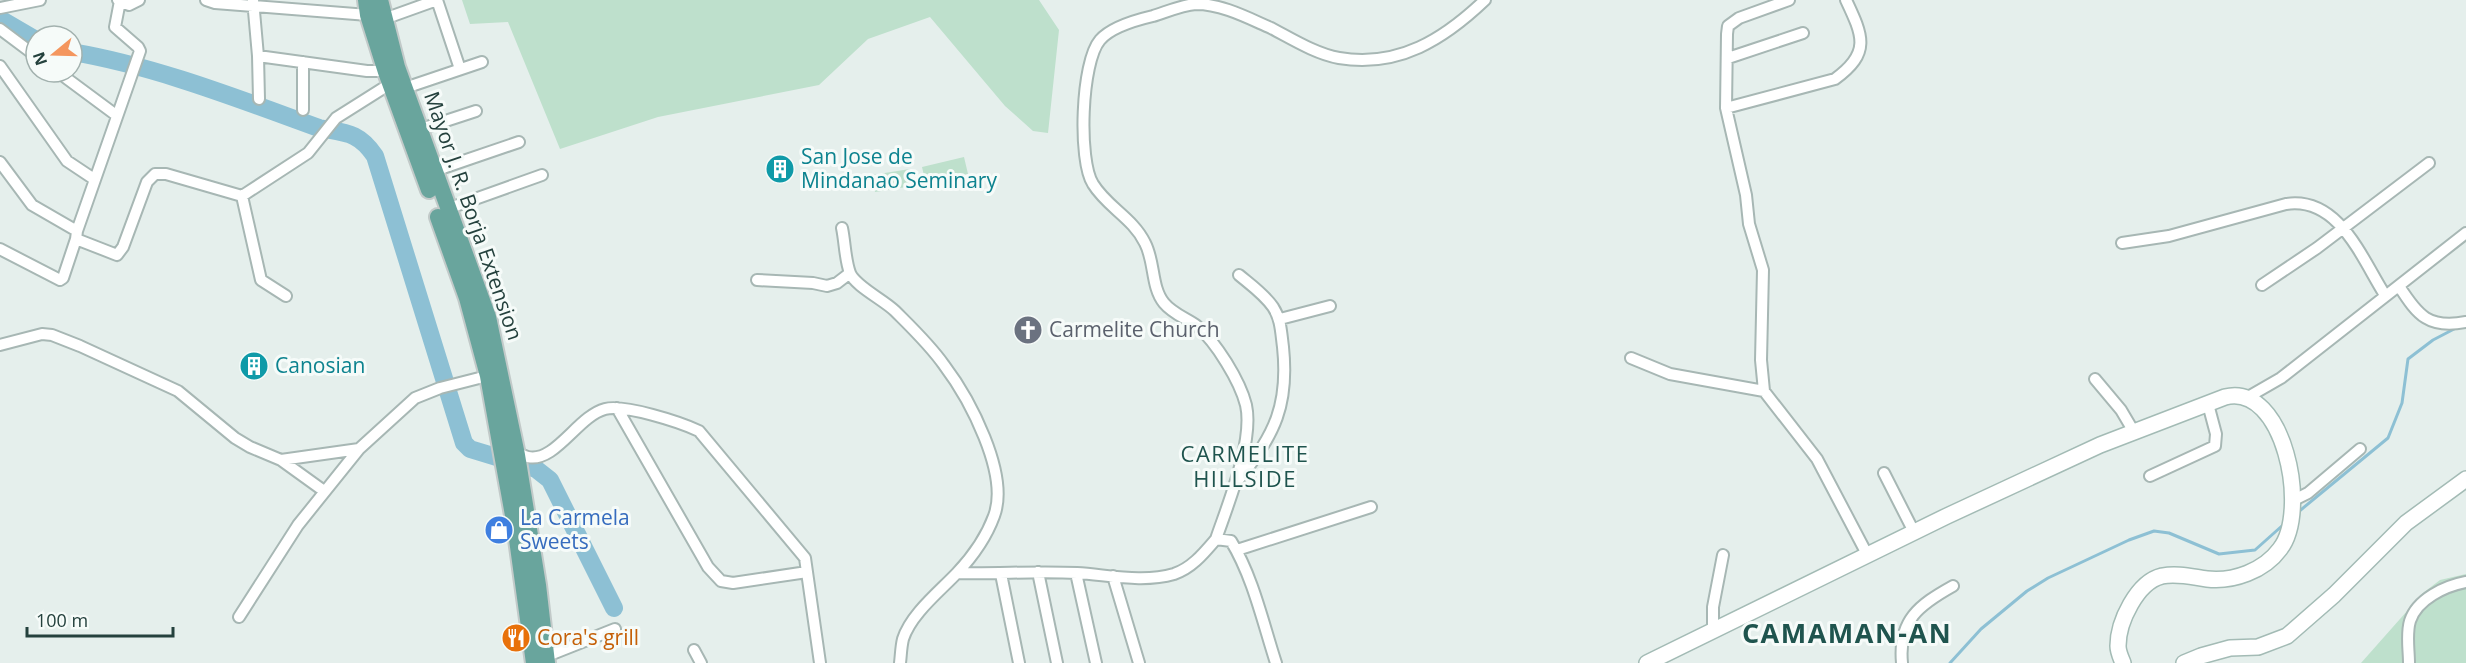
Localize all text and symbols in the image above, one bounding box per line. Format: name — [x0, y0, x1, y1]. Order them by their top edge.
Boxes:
north arrow — [24, 24, 84, 84]
text: N — [27, 49, 52, 69]
street label: Mayor J. R. Borja Extension — [418, 88, 530, 344]
place label: San Jose de Mindanao Seminary — [801, 142, 997, 194]
building icon: San Jose de Mindanao Seminary — [764, 153, 796, 185]
church icon: Carmelite Church — [1012, 314, 1044, 346]
place label: Carmelite Church — [1049, 315, 1220, 343]
building icon: Canosian — [238, 350, 270, 382]
place label: Canosian — [275, 351, 365, 379]
district label: CARMELITE HILLSIDE — [1181, 438, 1309, 493]
place label: La Carmela Sweets — [520, 503, 630, 555]
shop icon: La Carmela Sweets — [483, 514, 515, 546]
scale bar — [27, 600, 172, 638]
text: 100 m — [36, 608, 88, 632]
district label: CAMAMAN-AN — [1742, 614, 1952, 651]
restaurant icon: Cora's grill — [500, 622, 532, 654]
place label: Cora's grill — [537, 623, 639, 651]

